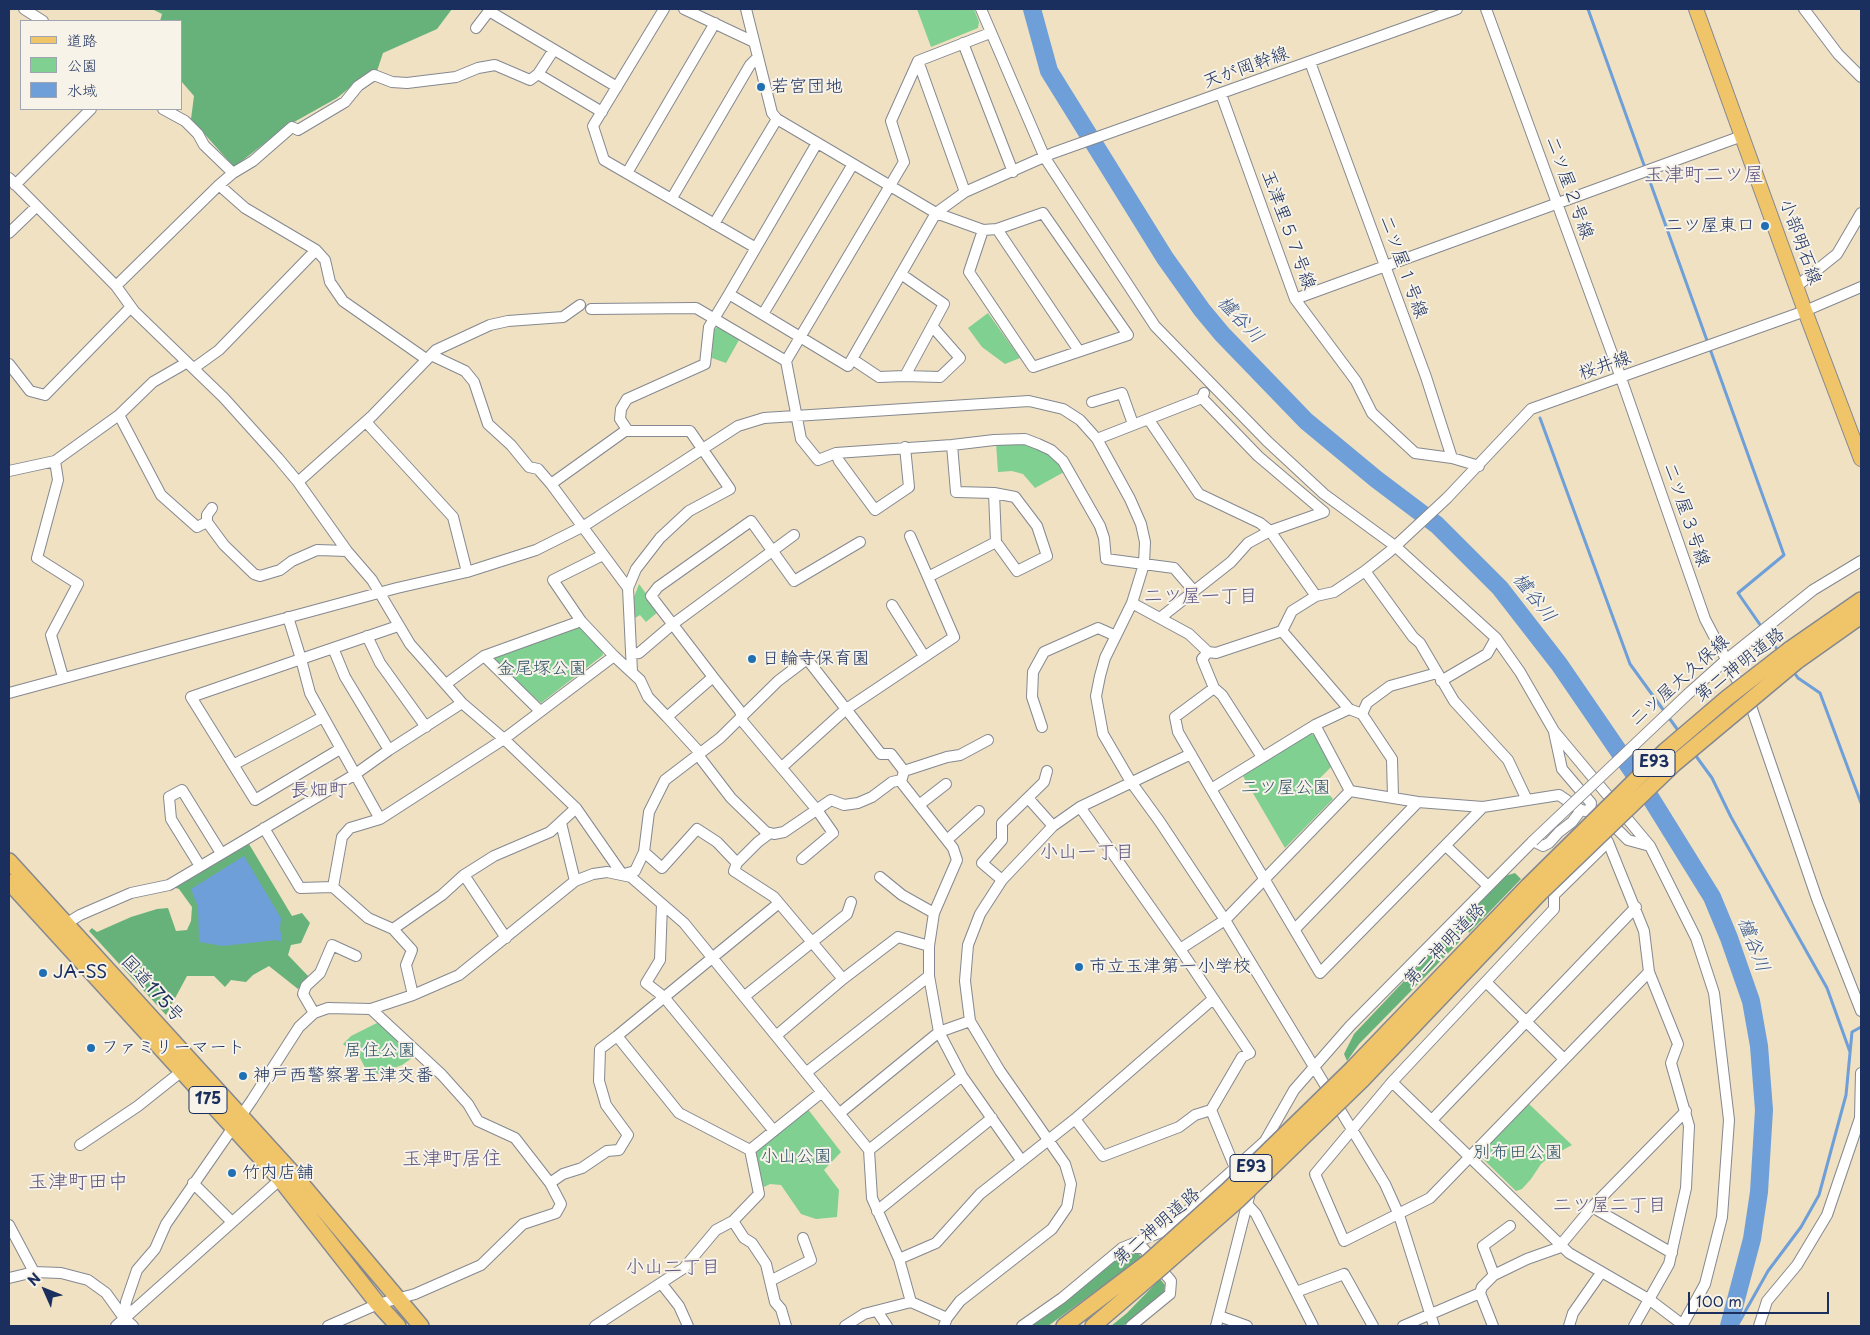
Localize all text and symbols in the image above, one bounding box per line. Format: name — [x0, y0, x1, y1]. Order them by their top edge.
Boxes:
legend — [20, 20, 182, 110]
text: 道路 — [67, 28, 97, 51]
street label: 天が岡幹線 — [1200, 42, 1292, 94]
text: 公園 — [67, 53, 97, 76]
place label: 若宮団地 — [771, 76, 843, 98]
text: 水域 — [67, 78, 97, 101]
marker: 若宮団地 — [755, 81, 767, 93]
street label: 二ツ屋２号線 — [1540, 134, 1598, 242]
district label: 玉津町二ツ屋 — [1644, 163, 1764, 187]
street label: 玉津里５７号線 — [1256, 167, 1320, 293]
street label: 小部明石線 — [1774, 196, 1826, 288]
street label: 二ツ屋１号線 — [1374, 213, 1432, 321]
place label: 二ツ屋東口 — [1665, 215, 1755, 237]
marker: 二ツ屋東口 — [1759, 220, 1771, 232]
water label: 櫨谷川 — [1212, 291, 1268, 349]
street label: 桜井線 — [1576, 347, 1634, 385]
street label: 二ツ屋３号線 — [1658, 460, 1714, 570]
water label: 櫨谷川 — [1507, 569, 1561, 627]
district label: 二ツ屋一丁目 — [1144, 586, 1258, 608]
street label: 第二神明道路 — [1691, 623, 1789, 707]
street label: 二ツ屋大久保線 — [1626, 631, 1734, 731]
place label: 日輪寺保育園 — [762, 648, 870, 670]
marker: 日輪寺保育園 — [746, 653, 758, 665]
park label: 金尾塚公園 — [497, 658, 587, 680]
road number: E93 — [1633, 750, 1675, 776]
park label: 二ツ屋公園 — [1241, 777, 1331, 799]
district label: 長畑町 — [291, 780, 347, 802]
district label: 小山一丁目 — [1040, 842, 1134, 864]
street label: 第二神明道路 — [1400, 899, 1490, 991]
water label: 櫨谷川 — [1732, 914, 1774, 976]
street label: 国道175号 — [116, 951, 188, 1027]
place label: 市立玉津第一小学校 — [1089, 956, 1251, 978]
marker: 市立玉津第一小学校 — [1073, 961, 1085, 973]
place label: JA-SS — [53, 962, 108, 984]
marker: JA-SS — [37, 967, 49, 979]
place label: ファミリーマート — [101, 1037, 245, 1059]
park label: 居住公園 — [344, 1040, 416, 1062]
marker: ファミリーマート — [85, 1042, 97, 1054]
place label: 神戸西警察署玉津交番 — [253, 1065, 433, 1087]
marker: 神戸西警察署玉津交番 — [237, 1070, 249, 1082]
road number: 175 — [189, 1086, 227, 1114]
park label: 別布田公園 — [1473, 1142, 1563, 1164]
park label: 小山公園 — [760, 1146, 832, 1168]
district label: 玉津町居住 — [402, 1147, 502, 1171]
road number: E93 — [1230, 1154, 1272, 1182]
place label: 竹内店舗 — [242, 1162, 314, 1184]
marker: 竹内店舗 — [226, 1167, 238, 1179]
district label: 玉津町田中 — [28, 1170, 128, 1194]
street label: 第二神明道路 — [1109, 1183, 1205, 1271]
district label: 二ツ屋二丁目 — [1553, 1195, 1667, 1217]
district label: 小山二丁目 — [626, 1257, 720, 1279]
north arrow — [20, 1265, 70, 1315]
text: N — [22, 1268, 45, 1291]
scale bar — [1690, 1282, 1831, 1314]
text: 100 m — [1696, 1289, 1742, 1312]

